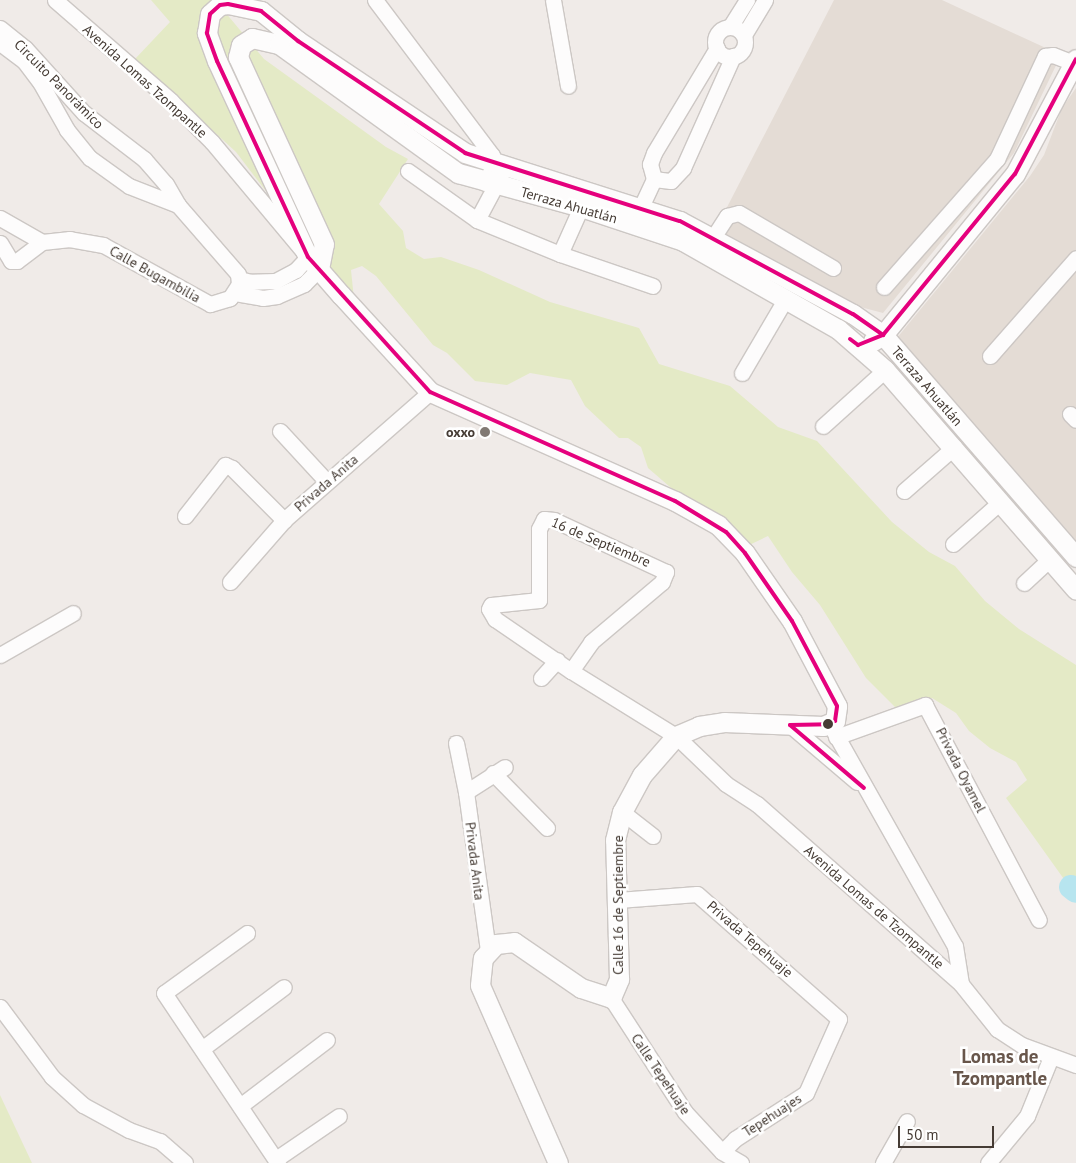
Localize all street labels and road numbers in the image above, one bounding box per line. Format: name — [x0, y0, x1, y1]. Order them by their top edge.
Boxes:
street label: Avenida Lomas Tzompantle — [79, 21, 211, 141]
street label: Circuito Panorámico — [11, 36, 107, 132]
street label: Terraza Ahuatlán — [518, 183, 620, 227]
street label: Calle Bugambilia — [107, 242, 203, 306]
street label: Terraza Ahuatlán — [888, 343, 966, 429]
street label: Privada Anita — [291, 451, 361, 515]
street label: 16 de Septiembre — [549, 514, 653, 570]
street label: Privada Oyamel — [932, 725, 990, 815]
street label: Privada Anita — [462, 821, 488, 901]
street label: Calle 16 de Septiembre — [610, 835, 626, 975]
street label: Avenida Lomas de Tzompantle — [800, 842, 948, 972]
street label: Privada Tepehuaje — [704, 897, 796, 981]
street label: Calle Tepehuaje — [628, 1030, 694, 1118]
street label: Tepehuajes — [739, 1090, 805, 1140]

